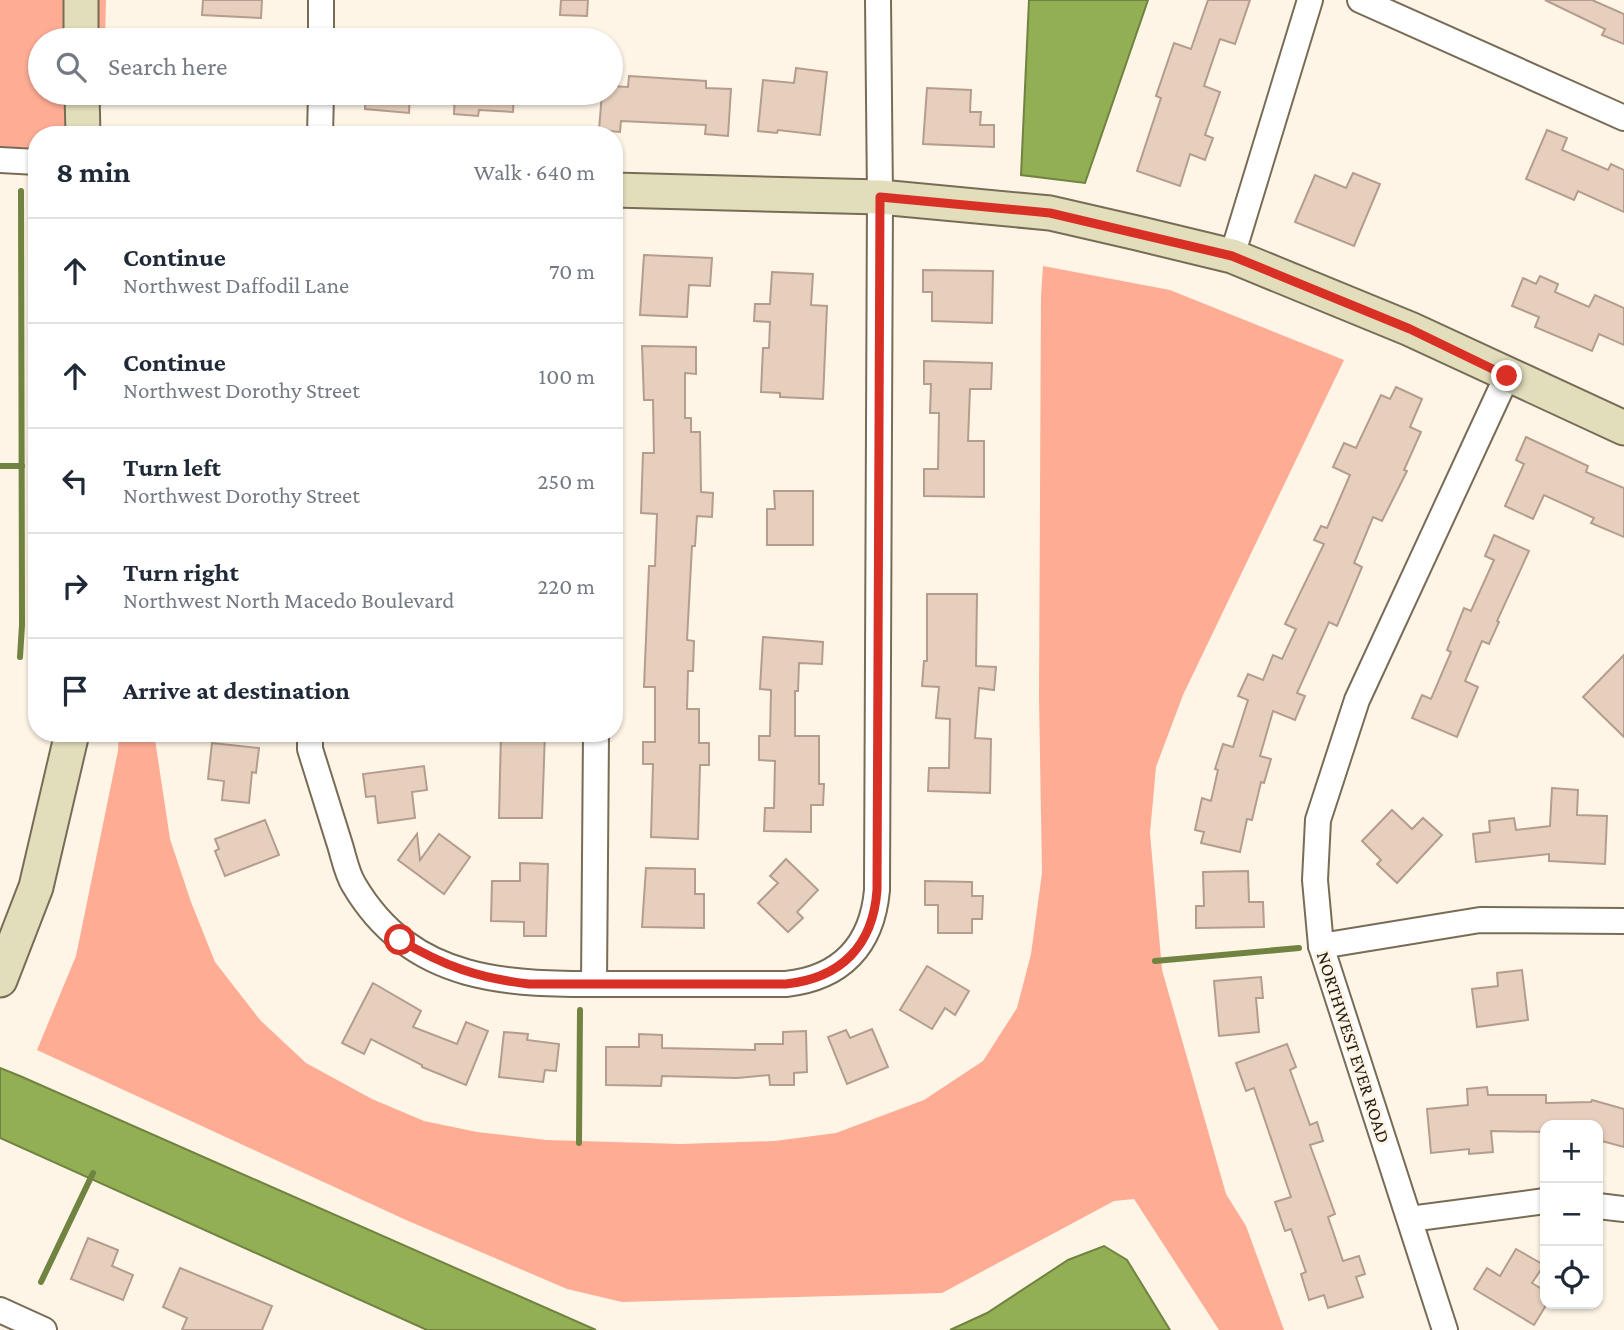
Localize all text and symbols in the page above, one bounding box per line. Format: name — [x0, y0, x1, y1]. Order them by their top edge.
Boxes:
search box — [28, 28, 623, 105]
icon: search — [52, 48, 90, 86]
text: Search here — [108, 52, 227, 81]
text: 8 min — [56, 155, 131, 188]
text: Walk · 640 m — [474, 159, 595, 185]
text: Continue — [123, 243, 226, 272]
icon: ahead — [56, 252, 94, 290]
text: 70 m — [549, 258, 595, 284]
text: Northwest Daffodil Lane — [123, 272, 349, 298]
text: Continue — [123, 348, 226, 377]
icon: ahead — [56, 357, 94, 395]
route end — [1491, 360, 1522, 391]
text: 100 m — [539, 363, 595, 389]
text: Northwest Dorothy Street — [123, 377, 360, 403]
text: Turn left — [123, 453, 221, 482]
icon: left — [56, 462, 94, 500]
text: 250 m — [537, 468, 595, 494]
text: Northwest Dorothy Street — [123, 482, 360, 508]
text: Turn right — [123, 558, 239, 587]
icon: right — [56, 567, 94, 605]
text: 220 m — [537, 573, 595, 599]
text: Northwest North Macedo Boulevard — [123, 587, 454, 613]
icon: arrive — [56, 672, 94, 710]
text: Arrive at destination — [123, 676, 350, 705]
route start — [384, 924, 415, 955]
street label: NORTHWEST EVER ROAD — [1313, 949, 1394, 1146]
map controls — [1540, 1120, 1603, 1309]
button: + — [1540, 1120, 1603, 1183]
button: − — [1540, 1183, 1603, 1246]
button: locate — [1540, 1246, 1603, 1309]

